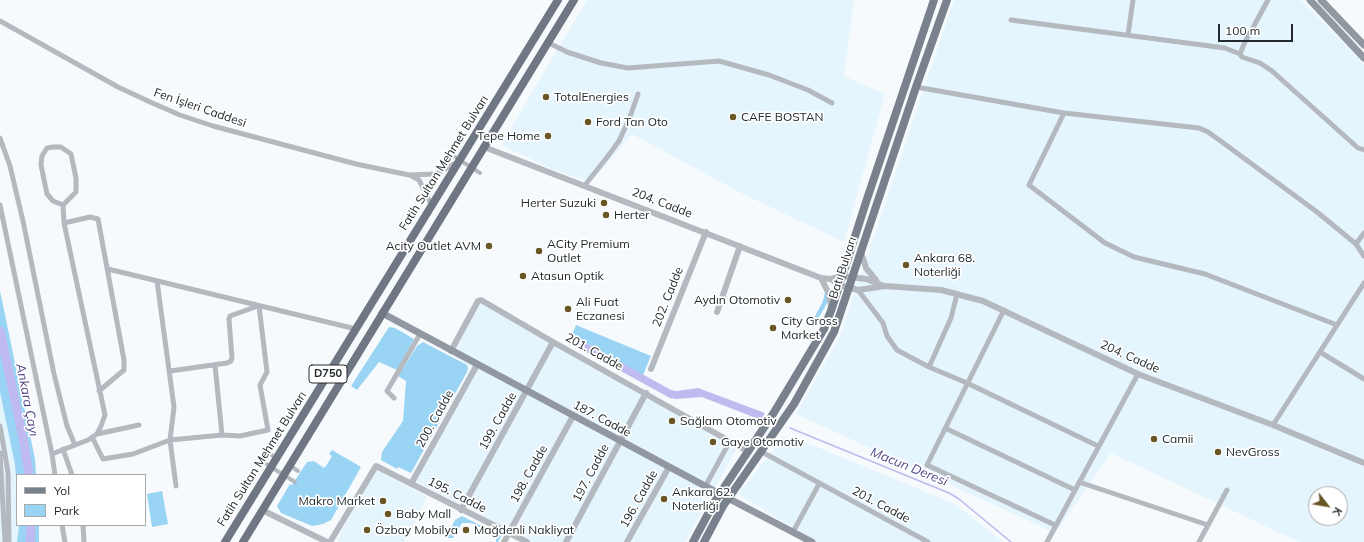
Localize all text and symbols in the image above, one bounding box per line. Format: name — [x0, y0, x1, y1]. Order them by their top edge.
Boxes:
scale bar — [1220, 16, 1295, 42]
text: 100 m — [1225, 23, 1260, 38]
street label: Fen İşleri Caddesi — [152, 85, 248, 131]
place label: TotalEnergies — [554, 90, 629, 104]
marker: TotalEnergies — [541, 92, 551, 102]
street label: Fatih Sultan Mehmet Bulvarı — [396, 93, 492, 233]
place label: CAFE BOSTAN — [741, 110, 824, 124]
marker: CAFE BOSTAN — [728, 112, 738, 122]
place label: Ford Tan Oto — [596, 115, 668, 129]
marker: Ford Tan Oto — [583, 117, 593, 127]
place label: Tepe Home — [477, 129, 540, 143]
marker: Tepe Home — [543, 131, 553, 141]
street label: 204. Cadde — [630, 185, 694, 221]
place label: Herter Suzuki — [521, 196, 596, 210]
marker: Herter Suzuki — [599, 198, 609, 208]
place label: Herter — [614, 208, 649, 222]
marker: Herter — [601, 210, 611, 220]
street label: Batı Bulvarı — [826, 235, 860, 301]
place label: ACity Premium Outlet — [547, 237, 630, 265]
place label: Acity Outlet AVM — [386, 239, 481, 253]
marker: Acity Outlet AVM — [484, 241, 494, 251]
marker: ACity Premium Outlet — [534, 246, 544, 256]
place label: Ankara 68. Noterliği — [914, 251, 975, 279]
marker: Ankara 68. Noterliği — [901, 260, 911, 270]
street label: 202. Cadde — [649, 265, 687, 329]
place label: Atasun Optik — [531, 269, 604, 283]
marker: Atasun Optik — [518, 271, 528, 281]
place label: Aydın Otomotiv — [694, 293, 780, 307]
place label: Ali Fuat Eczanesi — [576, 295, 625, 323]
marker: Aydın Otomotiv — [783, 295, 793, 305]
marker: Ali Fuat Eczanesi — [563, 304, 573, 314]
place label: City Gross Market — [781, 314, 838, 342]
marker: City Gross Market — [768, 323, 778, 333]
street label: 201. Cadde — [563, 330, 625, 374]
street label: 204. Cadde — [1098, 337, 1162, 377]
water label: Ankara Çayı — [12, 362, 42, 438]
road number: D750 — [309, 365, 347, 383]
street label: 200. Cadde — [413, 388, 457, 450]
street label: Fatih Sultan Mehmet Bulvarı — [214, 389, 310, 529]
street label: 199. Cadde — [476, 390, 520, 452]
street label: 187. Cadde — [571, 398, 633, 440]
place label: Sağlam Otomotiv — [680, 414, 777, 428]
marker: Sağlam Otomotiv — [667, 416, 677, 426]
place label: Camii — [1162, 432, 1193, 446]
marker: Camii — [1149, 434, 1159, 444]
place label: Gaye Otomotiv — [721, 435, 804, 449]
marker: Gaye Otomotiv — [708, 437, 718, 447]
street label: 197. Cadde — [570, 442, 612, 504]
street label: 198. Cadde — [507, 443, 551, 505]
water label: Macun Deresi — [868, 444, 950, 490]
place label: NevGross — [1226, 445, 1280, 459]
marker: NevGross — [1213, 447, 1223, 457]
street label: 196. Cadde — [617, 468, 661, 530]
legend — [16, 474, 146, 526]
street label: 195. Cadde — [425, 474, 489, 516]
text: Yol — [54, 483, 70, 498]
street label: 201. Cadde — [850, 484, 912, 526]
place label: Ankara 62. Noterliği — [672, 485, 733, 513]
north arrow — [1308, 486, 1348, 526]
place label: Makro Market — [298, 494, 375, 508]
marker: Ankara 62. Noterliği — [659, 494, 669, 504]
marker: Makro Market — [378, 496, 388, 506]
text: Park — [54, 503, 79, 518]
text: K — [1330, 505, 1345, 518]
place label: Baby Mall — [396, 507, 451, 521]
marker: Baby Mall — [383, 509, 393, 519]
place label: Özbay Mobilya — [375, 523, 458, 537]
place label: Mağdenli Nakliyat — [474, 523, 574, 537]
marker: Özbay Mobilya — [362, 525, 372, 535]
marker: Mağdenli Nakliyat — [461, 525, 471, 535]

